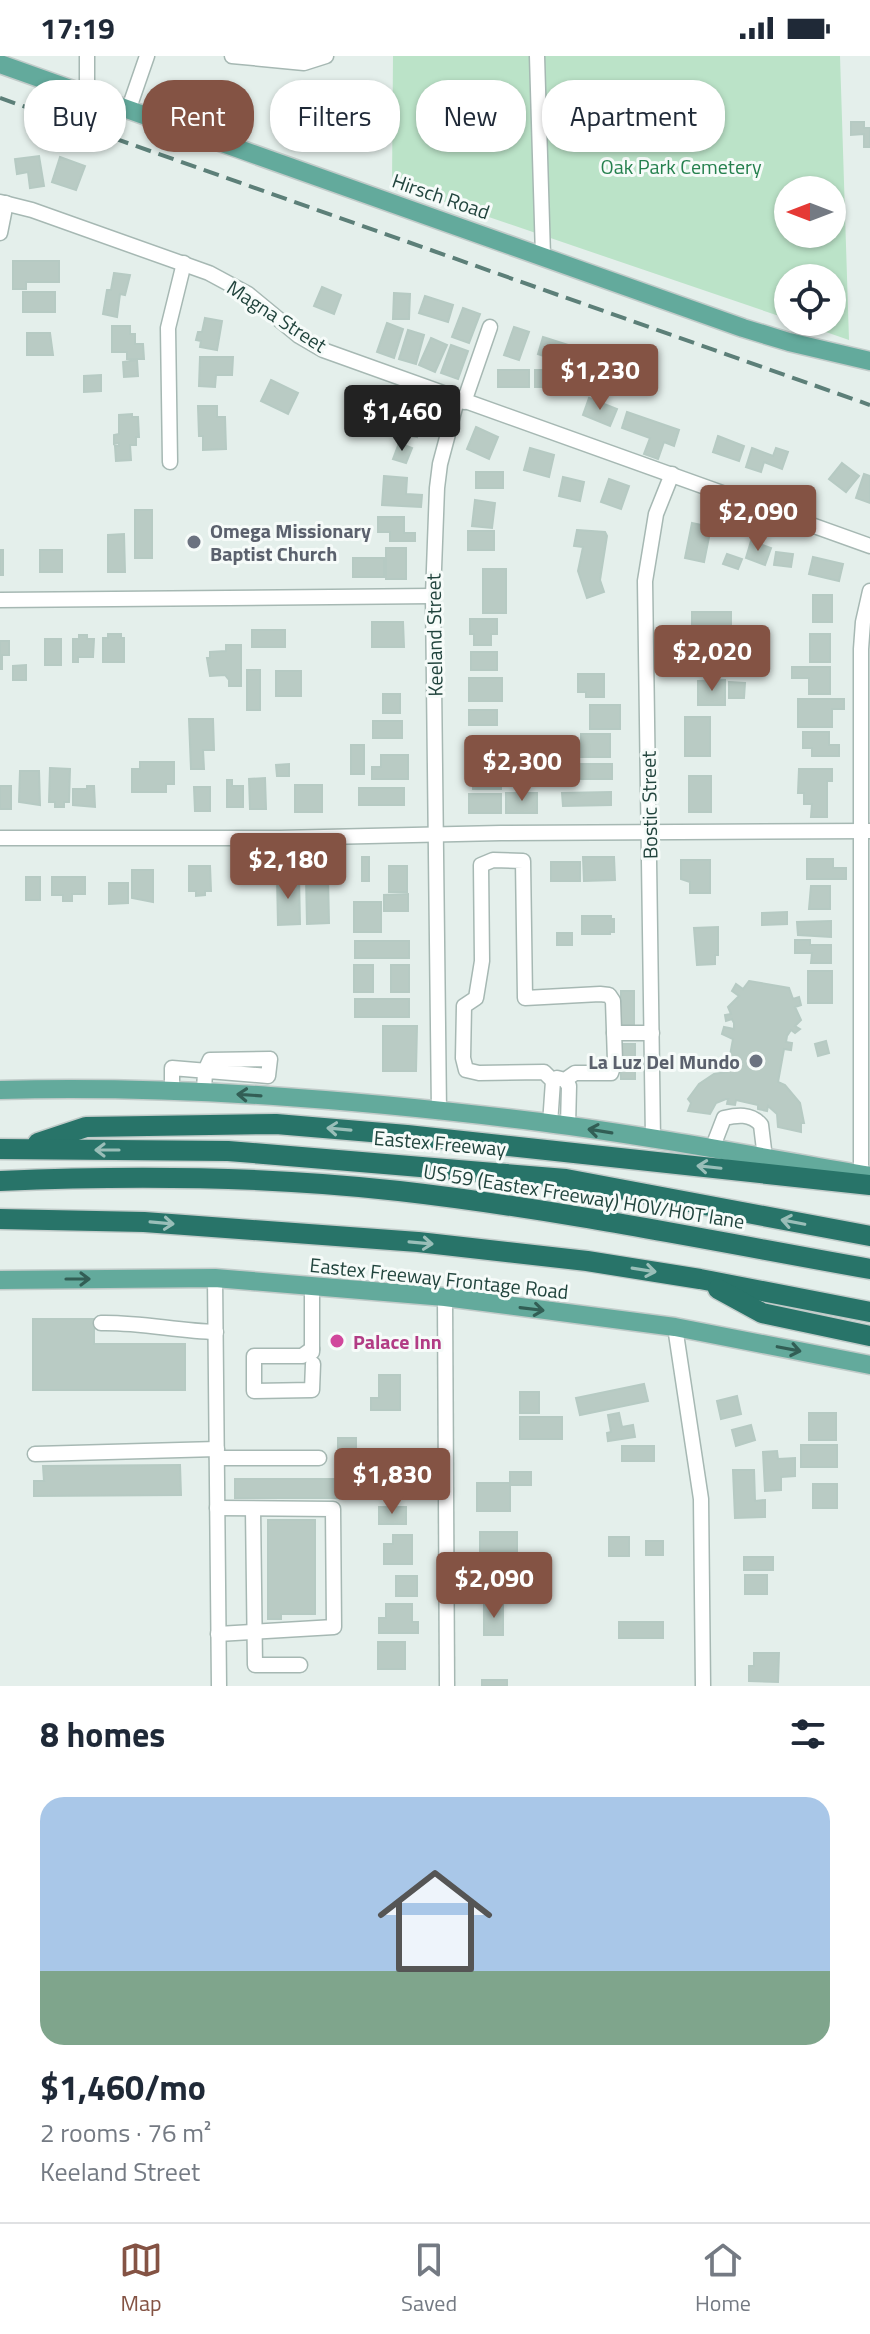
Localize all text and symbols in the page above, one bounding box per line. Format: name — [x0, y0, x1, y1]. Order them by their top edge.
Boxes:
text: 17:19 — [40, 5, 115, 51]
chip: Buy — [24, 80, 126, 152]
chip: Rent — [142, 80, 254, 152]
chip: Filters — [270, 80, 400, 152]
chip: New — [416, 80, 526, 152]
chip: Apartment — [542, 80, 725, 152]
park label: Oak Park Cemetery — [600, 151, 762, 182]
street label: Hirsch Road — [388, 165, 494, 227]
north arrow — [774, 176, 846, 248]
map controls — [774, 176, 846, 336]
button: locate — [774, 264, 846, 336]
street label: Magna Street — [221, 272, 333, 360]
pin: $1,230 — [535, 344, 665, 412]
text: $1,230 — [560, 350, 640, 389]
pin: $1,460 — [337, 385, 467, 453]
text: $1,460 — [362, 391, 442, 430]
pin: $2,090 — [693, 485, 823, 553]
text: $2,090 — [718, 491, 798, 530]
place label: Omega Missionary Baptist Church — [210, 515, 371, 569]
marker: Omega Missionary Baptist Church — [185, 533, 203, 551]
street label: Keeland Street — [417, 573, 451, 697]
pin: $2,020 — [647, 625, 777, 693]
text: $2,020 — [672, 631, 752, 670]
pin: $2,300 — [457, 735, 587, 803]
text: $2,300 — [482, 741, 562, 780]
street label: Bostic Street — [633, 751, 665, 859]
pin: $2,180 — [223, 833, 353, 901]
text: $2,180 — [248, 839, 328, 878]
place label: La Luz Del Mundo — [588, 1046, 740, 1077]
marker: La Luz Del Mundo — [747, 1052, 765, 1070]
one-way arrow — [236, 1087, 263, 1102]
one-way arrow — [326, 1121, 353, 1136]
street label: Eastex Freeway — [373, 1122, 508, 1164]
one-way arrow — [588, 1123, 613, 1138]
one-way arrow — [94, 1142, 121, 1158]
street label: US 59 (Eastex Freeway) HOV/HOT lane — [421, 1155, 747, 1237]
one-way arrow — [696, 1160, 723, 1175]
one-way arrow — [781, 1213, 807, 1228]
one-way arrow — [148, 1216, 175, 1231]
one-way arrow — [407, 1236, 434, 1251]
street label: Eastex Freeway Frontage Road — [308, 1249, 570, 1307]
one-way arrow — [630, 1263, 656, 1278]
one-way arrow — [64, 1271, 91, 1286]
one-way arrow — [519, 1301, 545, 1316]
place label: Palace Inn — [353, 1326, 442, 1357]
marker: Palace Inn — [328, 1332, 346, 1350]
one-way arrow — [776, 1343, 801, 1358]
pin: $1,830 — [327, 1448, 457, 1516]
text: $1,830 — [352, 1454, 432, 1493]
pin: $2,090 — [429, 1552, 559, 1620]
text: $2,090 — [454, 1558, 534, 1597]
text: 8 homes — [40, 1708, 165, 1760]
icon: filters — [786, 1712, 830, 1756]
icon: home — [363, 1849, 507, 1993]
text: $1,460/mo — [40, 2061, 206, 2113]
text: 2 rooms · 76 m² — [40, 2113, 211, 2152]
text: Keeland Street — [40, 2152, 200, 2191]
tab: Map — [119, 2238, 163, 2320]
tab: Saved — [401, 2238, 457, 2320]
tab: Home — [695, 2238, 751, 2320]

